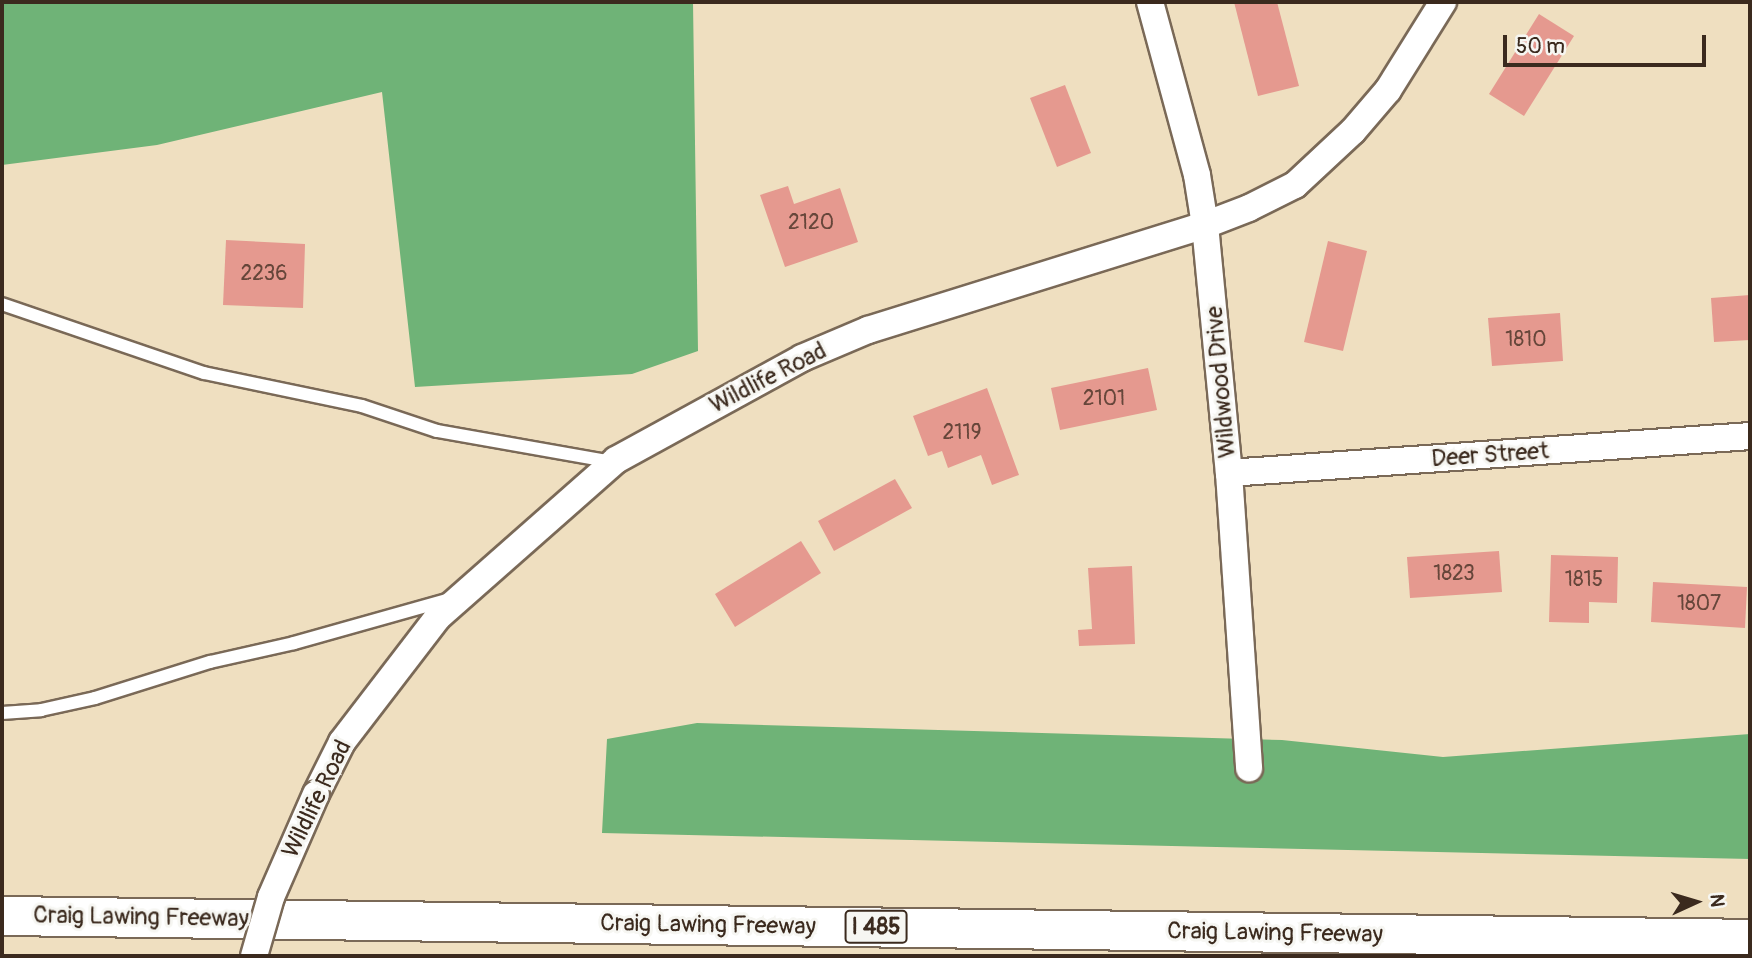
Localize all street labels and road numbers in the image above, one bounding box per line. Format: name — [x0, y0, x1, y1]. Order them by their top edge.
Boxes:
street label: Wildwood Drive — [1200, 305, 1242, 459]
street label: Wildlife Road — [705, 336, 831, 420]
street label: Deer Street — [1430, 437, 1550, 473]
street label: Wildlife Road — [276, 735, 358, 863]
street label: Craig Lawing Freeway — [33, 901, 249, 933]
road number: I 485 — [844, 908, 908, 946]
street label: Craig Lawing Freeway — [600, 909, 816, 941]
street label: Craig Lawing Freeway — [1167, 917, 1383, 949]

